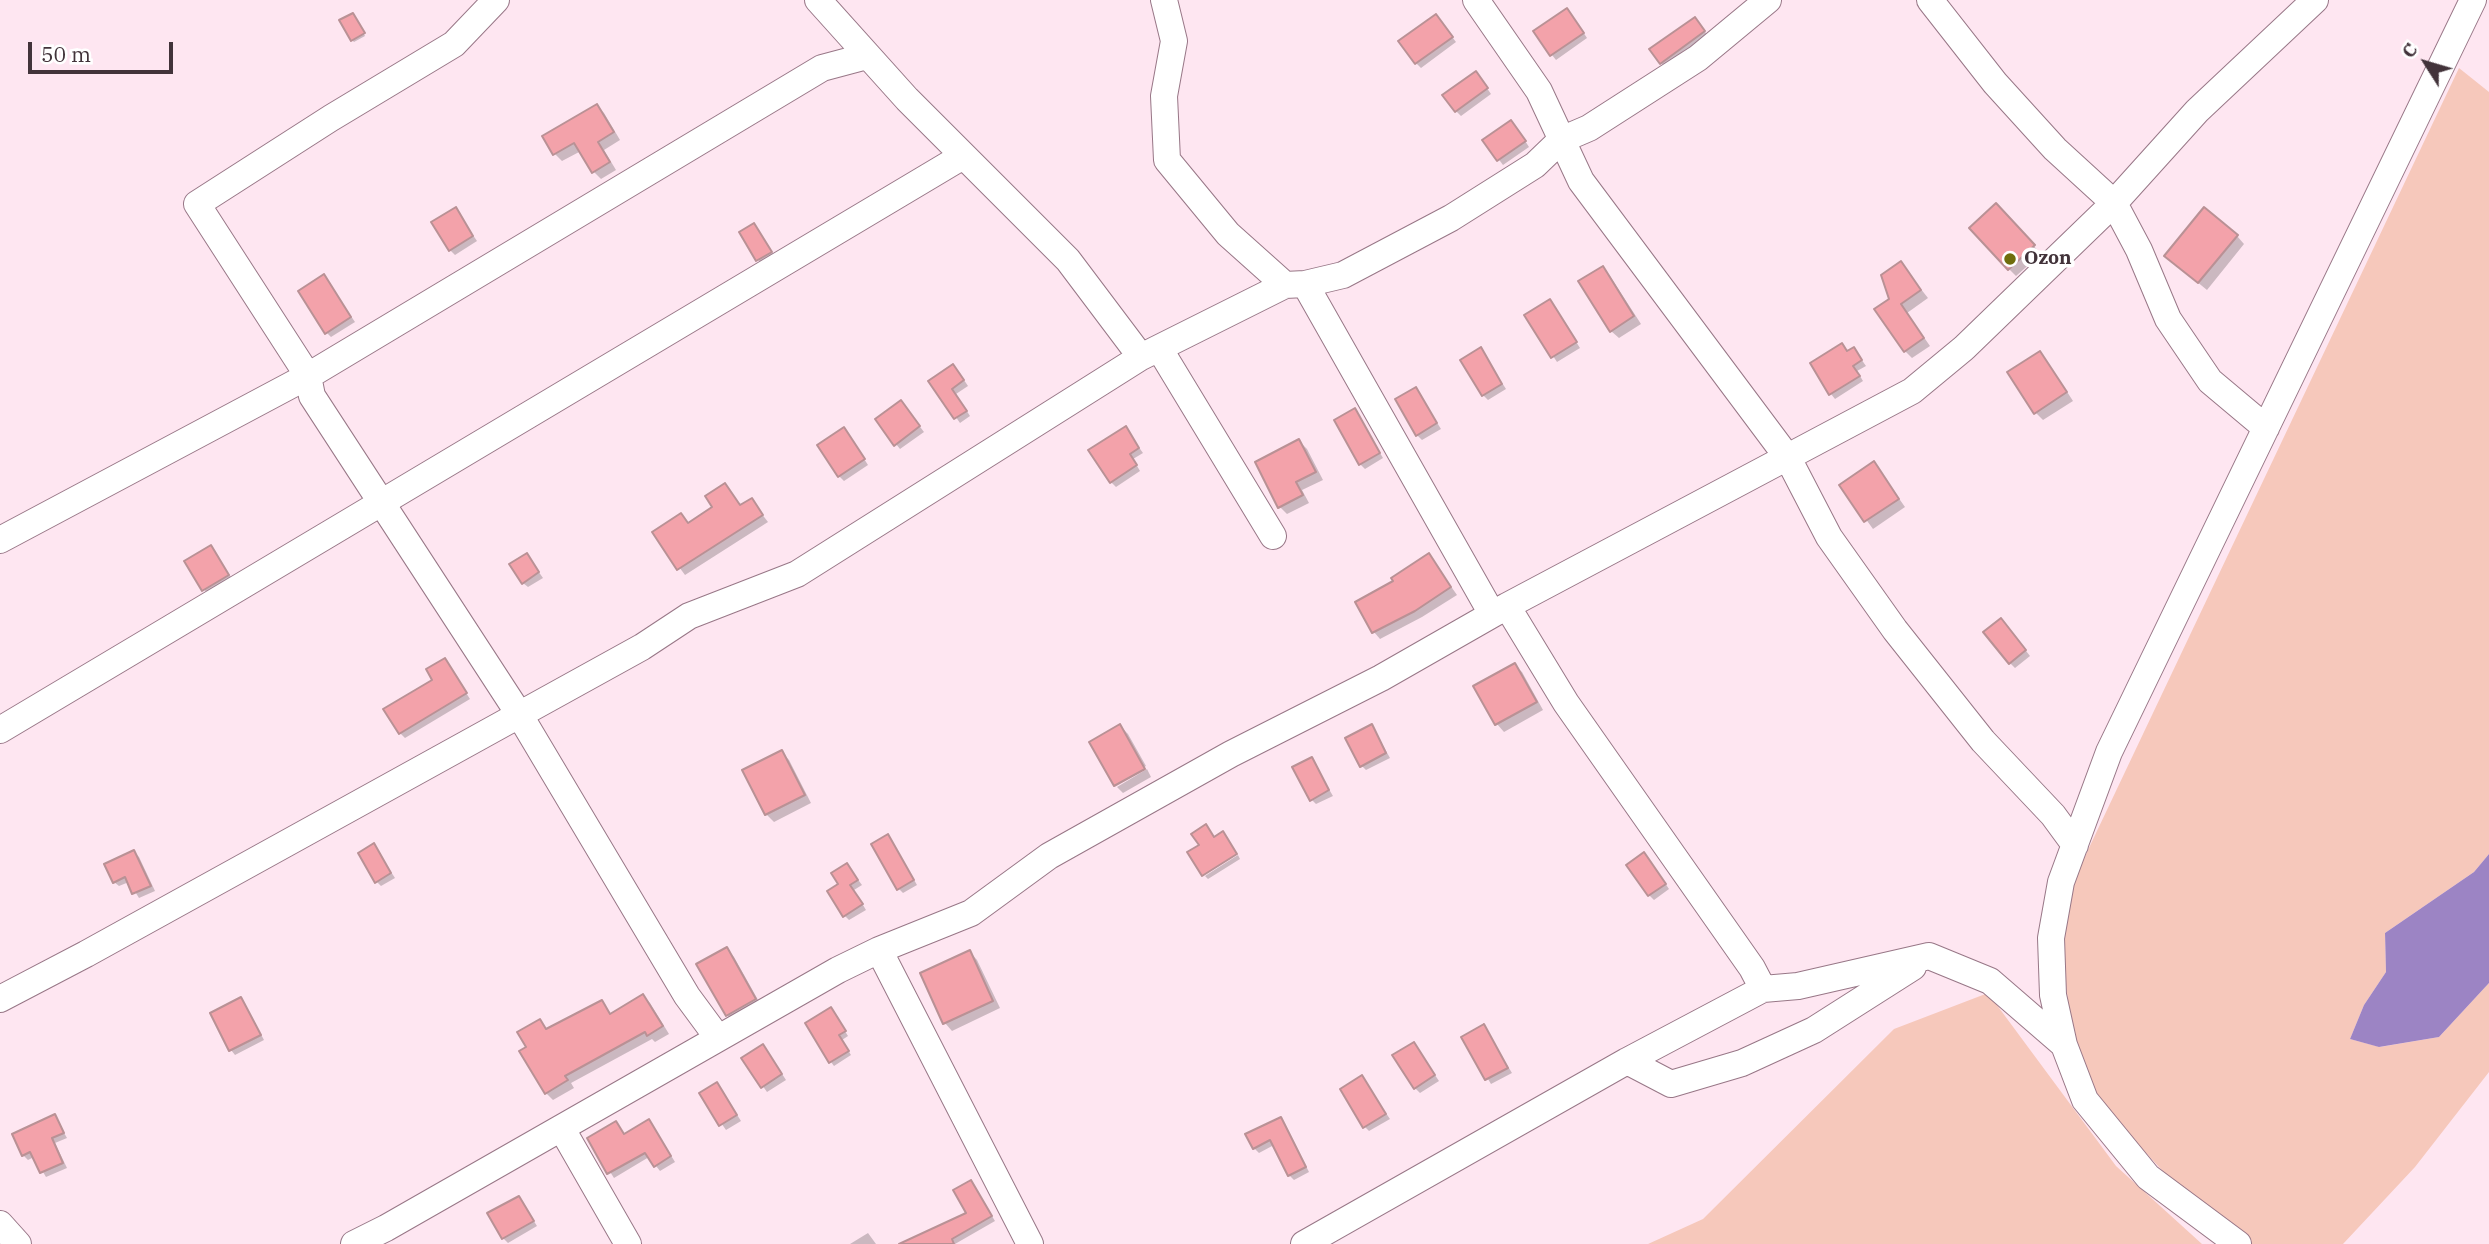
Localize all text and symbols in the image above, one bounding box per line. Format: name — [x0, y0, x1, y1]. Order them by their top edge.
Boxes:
scale bar — [32, 28, 177, 72]
north arrow — [2391, 28, 2461, 98]
text: С — [2396, 38, 2423, 63]
text: 50 m — [41, 40, 91, 68]
place label: Ozon — [2024, 248, 2072, 270]
marker: Ozon — [2002, 251, 2018, 267]

